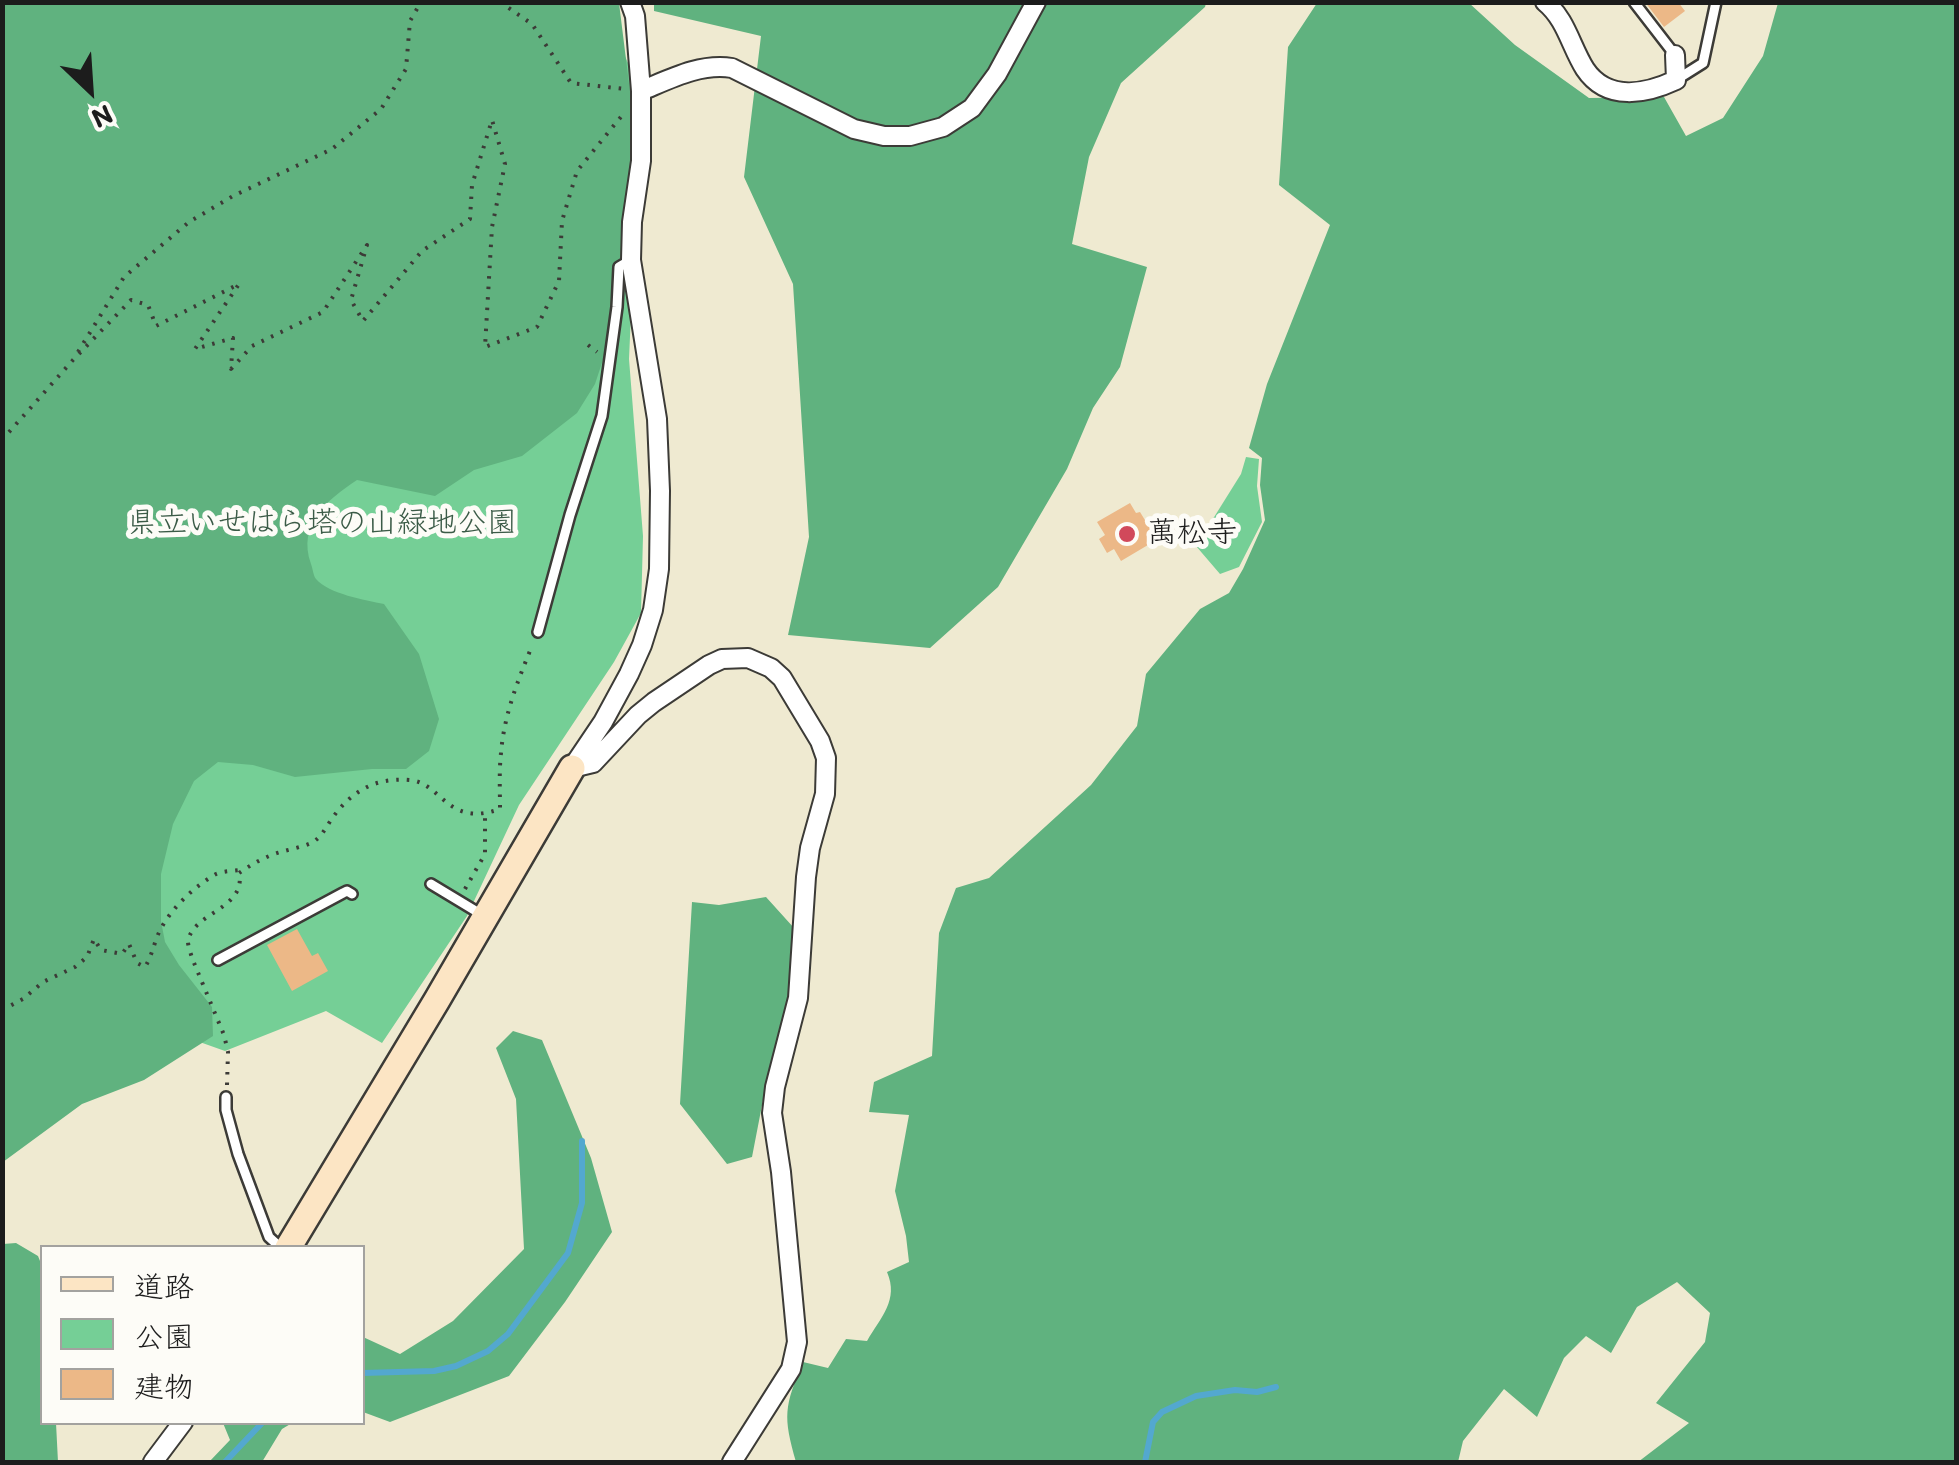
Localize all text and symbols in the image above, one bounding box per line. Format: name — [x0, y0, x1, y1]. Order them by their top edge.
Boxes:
north arrow — [40, 40, 140, 140]
text: N — [87, 98, 118, 137]
park label: 県立いせはら塔の山緑地公園 — [127, 506, 517, 542]
place label: 萬松寺 — [1147, 516, 1237, 552]
marker: 萬松寺 — [1116, 523, 1138, 545]
legend — [40, 1245, 365, 1425]
text: 道路 — [134, 1268, 194, 1305]
text: 公園 — [134, 1318, 194, 1355]
text: 建物 — [134, 1368, 194, 1405]

